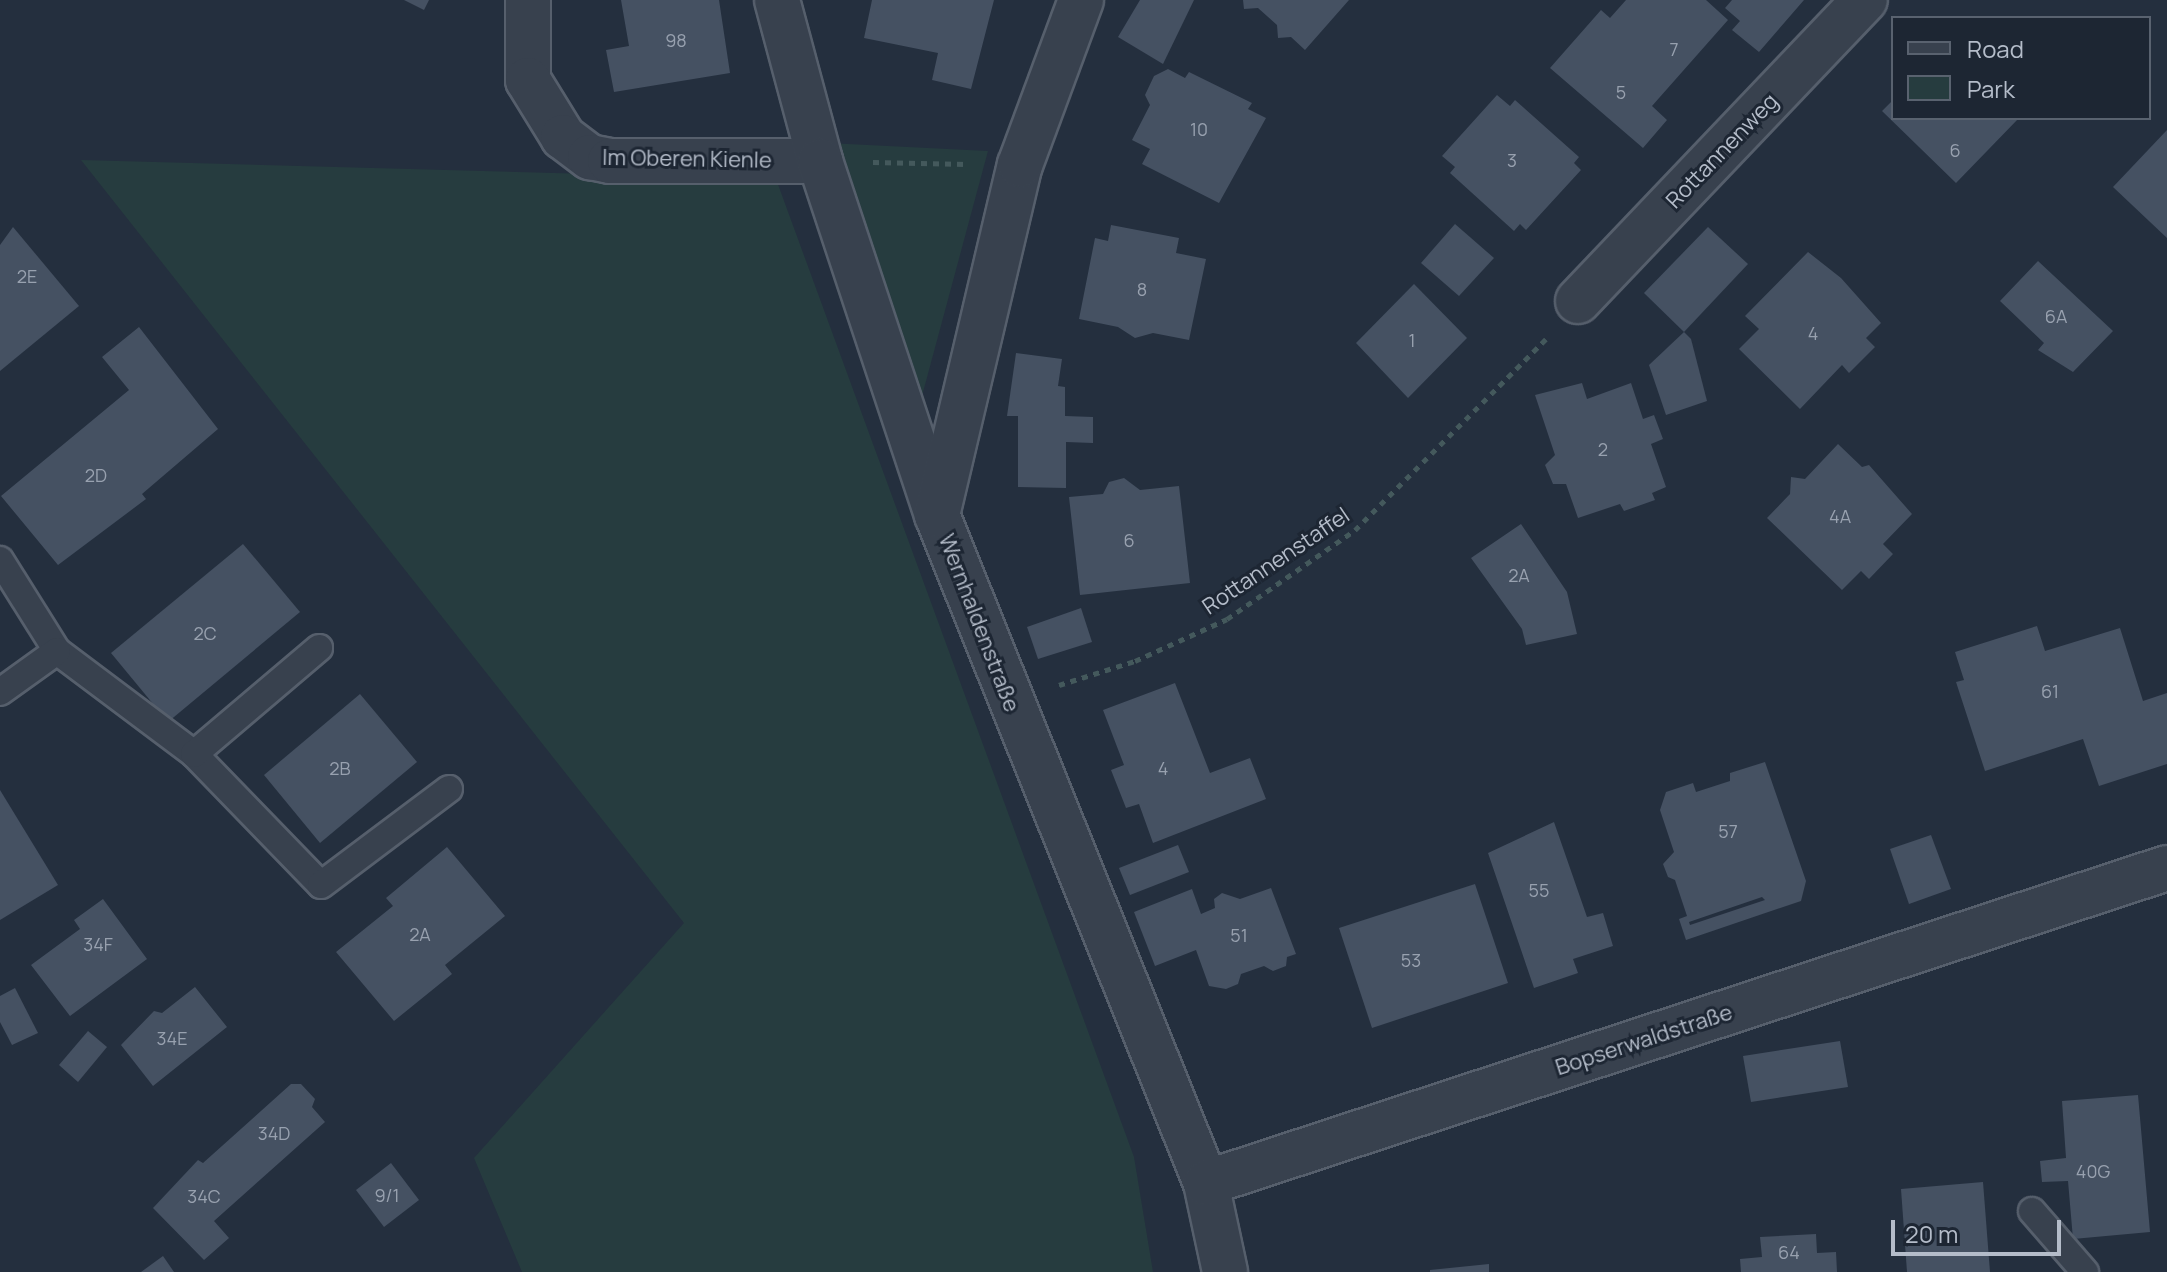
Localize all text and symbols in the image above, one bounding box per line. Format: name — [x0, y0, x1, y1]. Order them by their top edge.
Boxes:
legend — [1891, 16, 2151, 120]
house number: 98 — [665, 29, 687, 51]
text: Road — [1967, 32, 2024, 65]
house number: 7 — [1669, 38, 1679, 60]
text: Park — [1967, 72, 2015, 105]
house number: 5 — [1616, 81, 1626, 103]
street label: Rottannenweg — [1661, 88, 1783, 214]
house number: 10 — [1190, 118, 1208, 140]
house number: 6 — [1949, 139, 1961, 161]
street label: Im Oberen Kienle — [602, 144, 772, 174]
house number: 3 — [1507, 149, 1517, 171]
house number: 2E — [17, 265, 37, 287]
house number: 8 — [1137, 278, 1147, 300]
house number: 6A — [2045, 305, 2067, 327]
house number: 4 — [1808, 322, 1818, 344]
house number: 1 — [1408, 329, 1416, 351]
house number: 2 — [1598, 438, 1608, 460]
house number: 2D — [85, 464, 107, 486]
street label: Rottannenstaffel — [1197, 502, 1355, 620]
house number: 4A — [1829, 505, 1851, 527]
house number: 6 — [1123, 529, 1135, 551]
street label: Wernhaldenstraße — [933, 530, 1025, 716]
house number: 2A — [1508, 564, 1530, 586]
house number: 2C — [193, 622, 217, 644]
house number: 61 — [2041, 680, 2059, 702]
house number: 2B — [329, 757, 351, 779]
house number: 4 — [1158, 757, 1168, 779]
house number: 57 — [1718, 820, 1738, 842]
house number: 55 — [1529, 879, 1549, 901]
house number: 2A — [409, 923, 431, 945]
house number: 51 — [1230, 924, 1248, 946]
house number: 34F — [83, 933, 113, 955]
house number: 53 — [1401, 949, 1421, 971]
street label: Bopserwaldstraße — [1552, 999, 1736, 1081]
house number: 34E — [157, 1027, 187, 1049]
house number: 34D — [258, 1122, 290, 1144]
house number: 40G — [2076, 1160, 2110, 1182]
house number: 9/1 — [374, 1184, 400, 1206]
house number: 34C — [187, 1185, 221, 1207]
scale bar — [1895, 1204, 2065, 1254]
text: 20 m — [1905, 1217, 1958, 1250]
house number: 64 — [1778, 1241, 1800, 1263]

